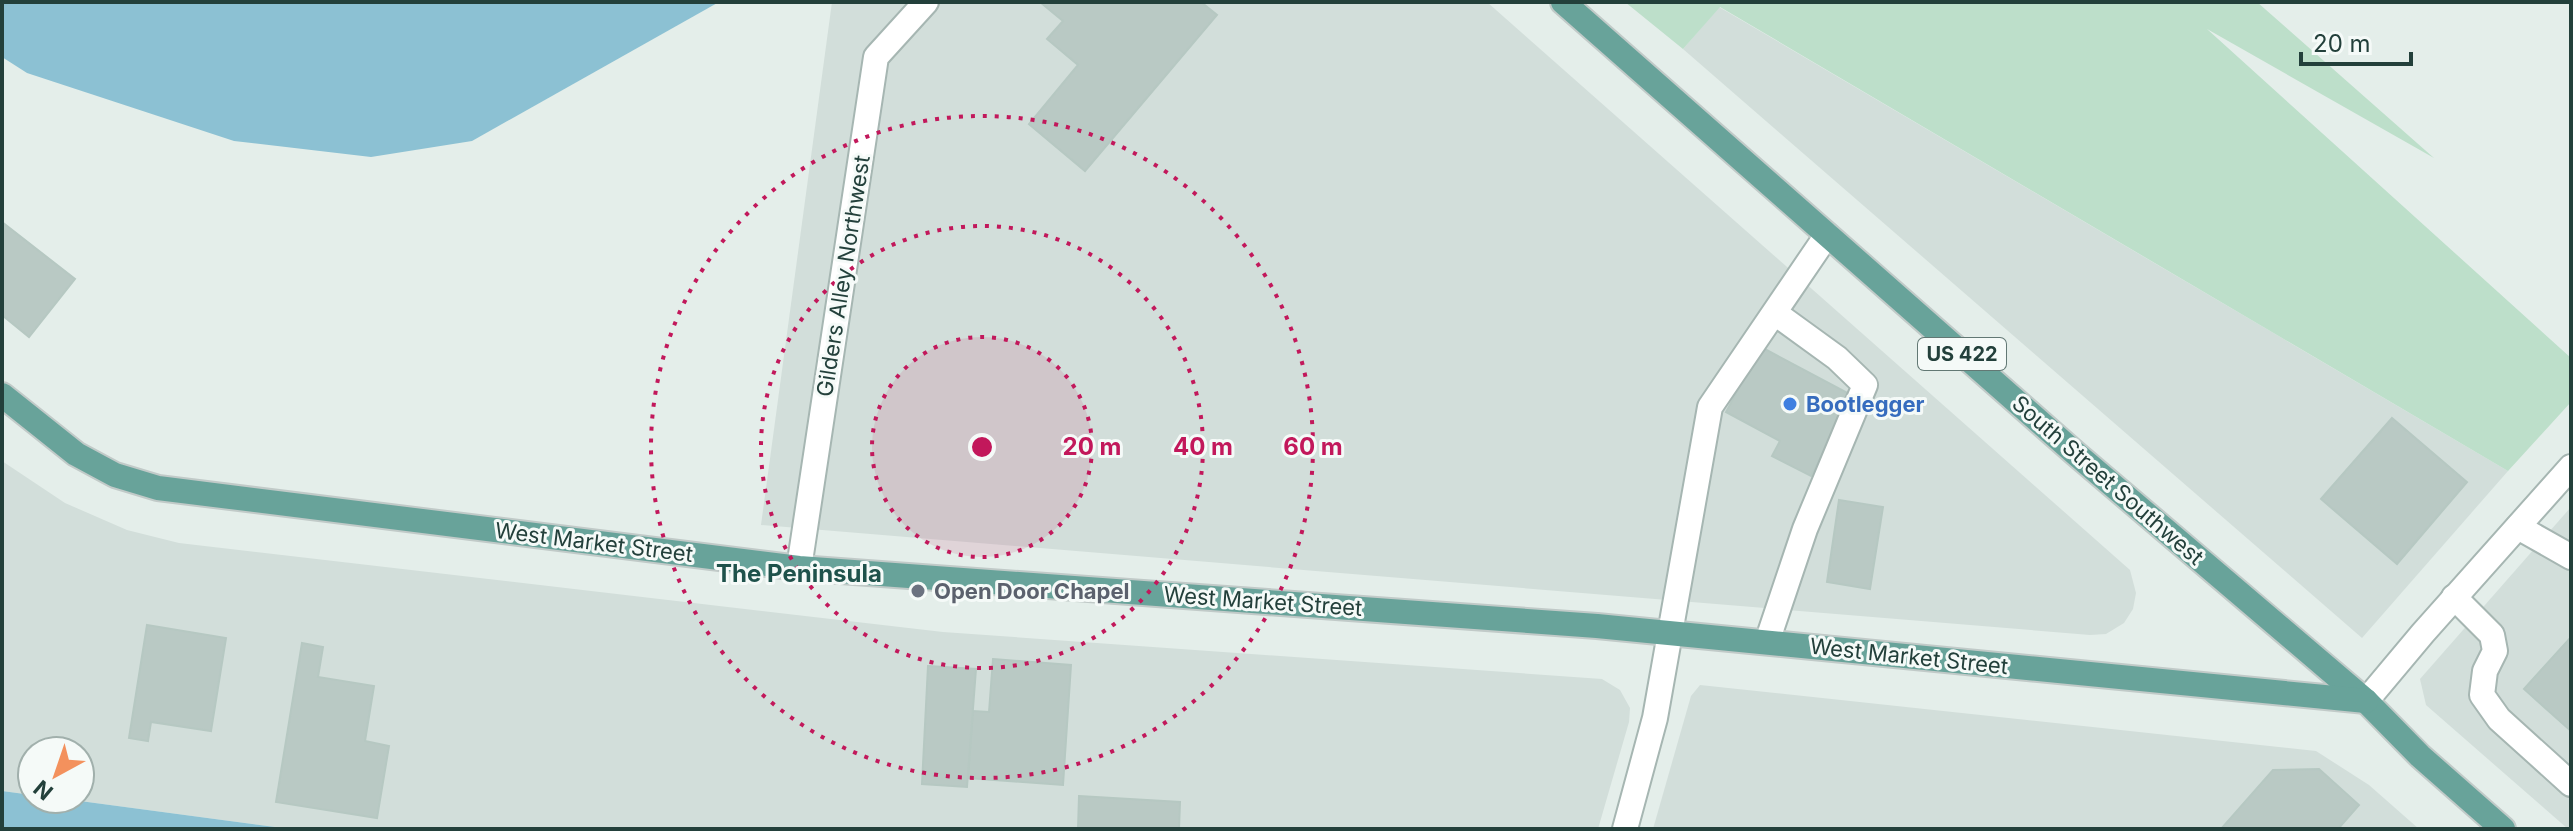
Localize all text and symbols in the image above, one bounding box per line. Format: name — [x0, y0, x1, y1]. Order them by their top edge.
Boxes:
scale bar — [2301, 16, 2411, 66]
text: 20 m — [2313, 29, 2371, 58]
street label: Gilders Alley Northwest — [811, 153, 875, 399]
road number: US 422 — [1918, 338, 2006, 370]
street label: South Street Southwest — [2007, 390, 2209, 570]
place label: Bootlegger — [1806, 391, 1925, 417]
marker: Bootlegger — [1781, 395, 1799, 413]
text: 20 m — [1063, 432, 1121, 461]
text: 40 m — [1173, 432, 1233, 461]
text: 60 m — [1283, 432, 1343, 461]
centre of rings — [968, 433, 996, 461]
street label: West Market Street — [494, 517, 694, 567]
district label: The Peninsula — [716, 559, 882, 588]
place label: Open Door Chapel — [934, 578, 1130, 604]
street label: West Market Street — [1163, 581, 1363, 621]
marker: Open Door Chapel — [909, 582, 927, 600]
street label: West Market Street — [1809, 633, 2009, 679]
north arrow — [16, 735, 96, 815]
text: N — [28, 775, 58, 806]

